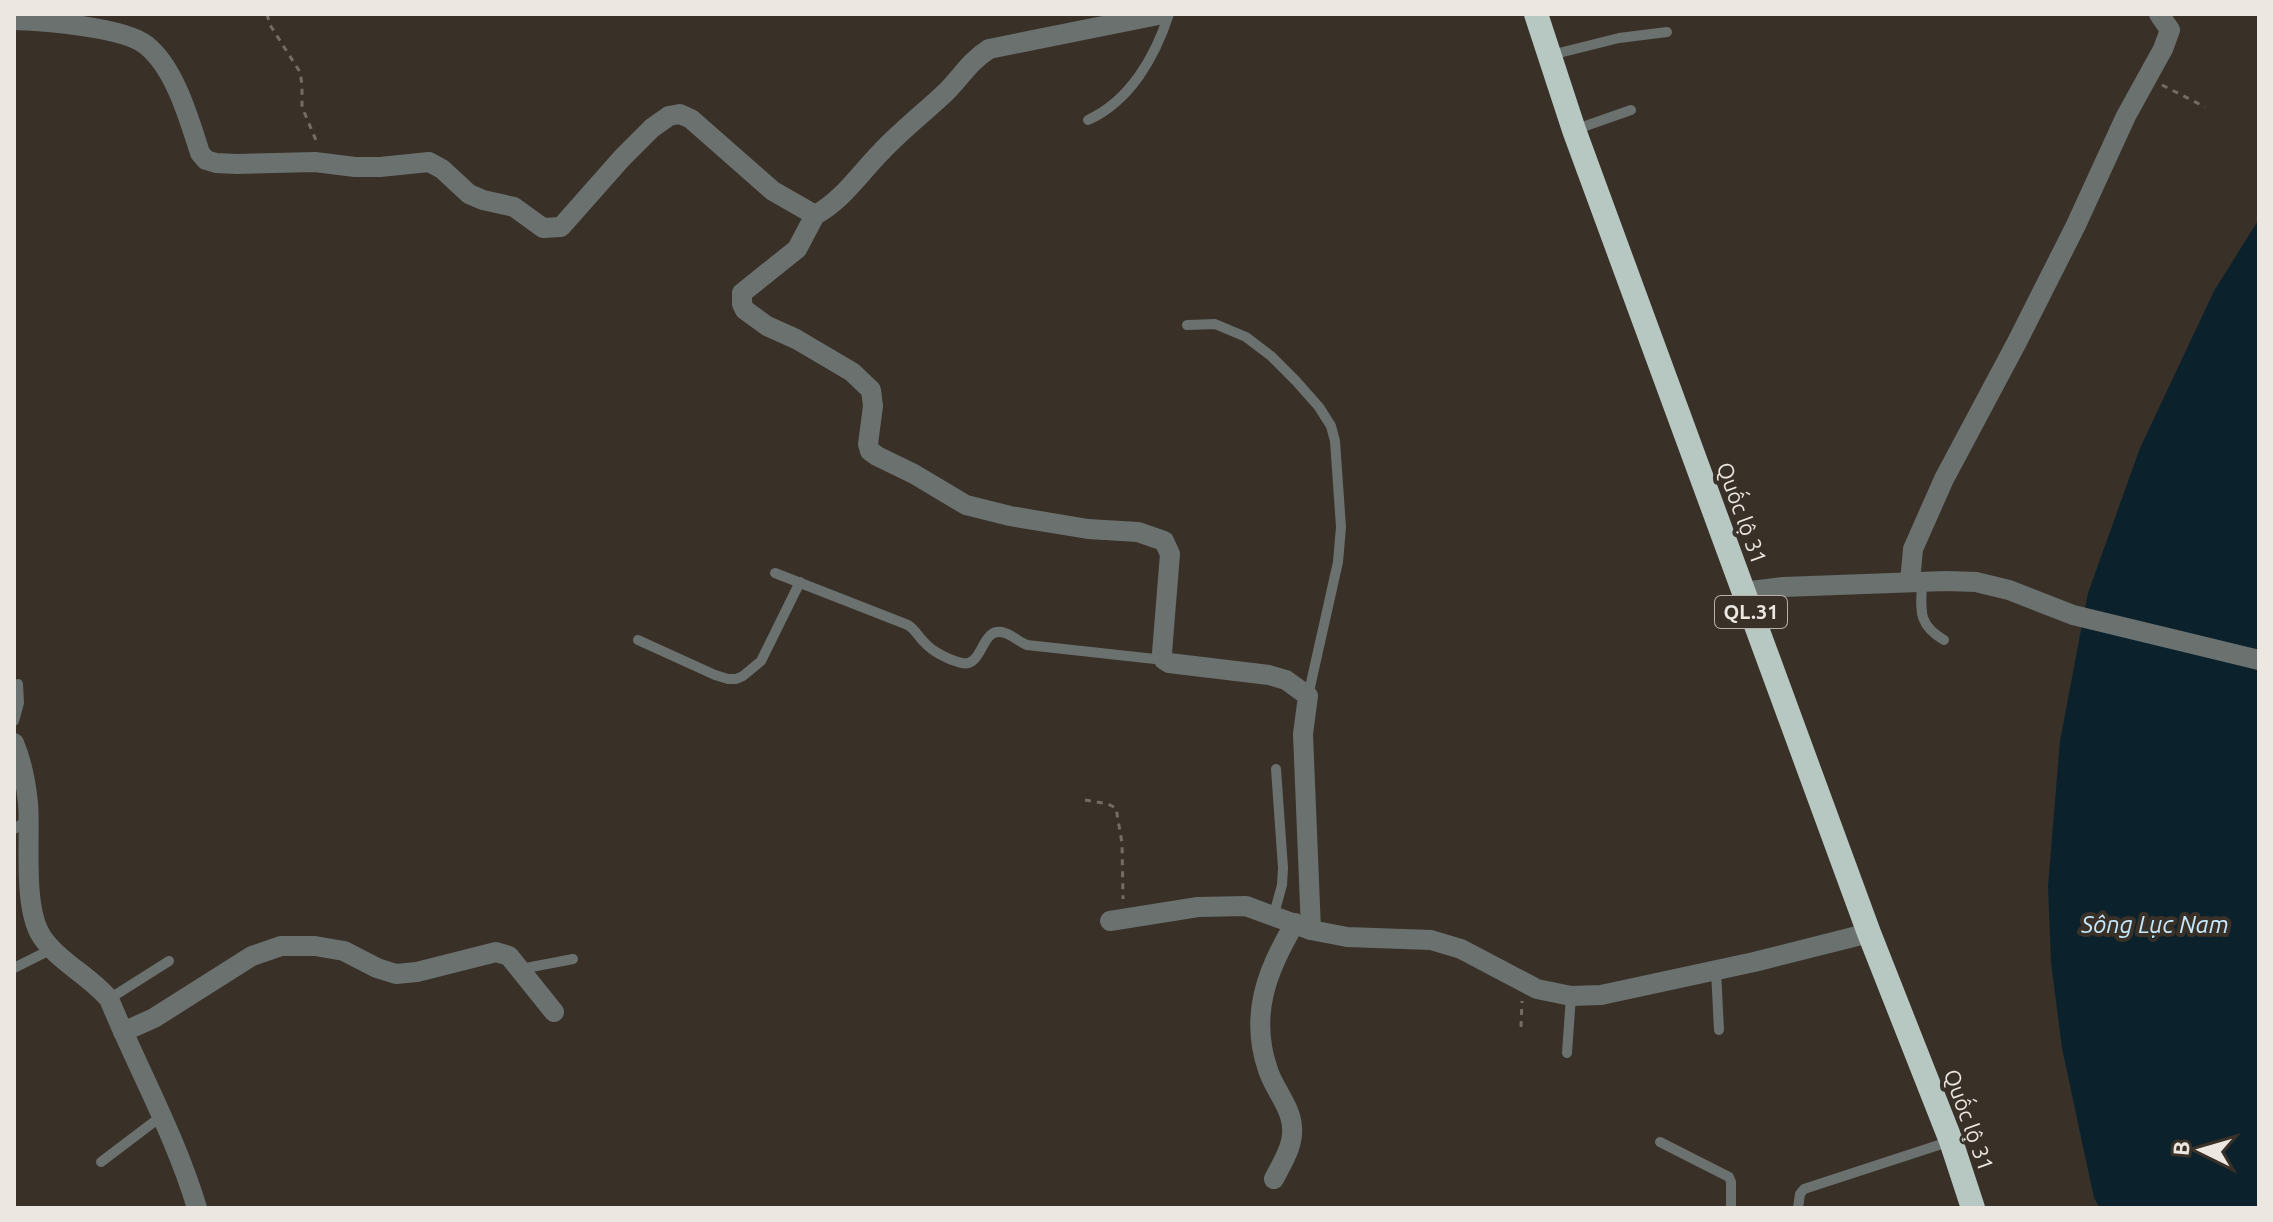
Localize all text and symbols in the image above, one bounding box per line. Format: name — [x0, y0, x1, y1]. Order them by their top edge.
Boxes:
street label: Quốc lộ 31 — [1713, 458, 1775, 567]
road number: QL.31 — [1715, 596, 1787, 628]
water label: Sông Lục Nam — [2080, 911, 2229, 938]
street label: Quốc lộ 31 — [1940, 1065, 2002, 1174]
north arrow — [2161, 1110, 2241, 1190]
text: B — [2167, 1140, 2194, 1157]

